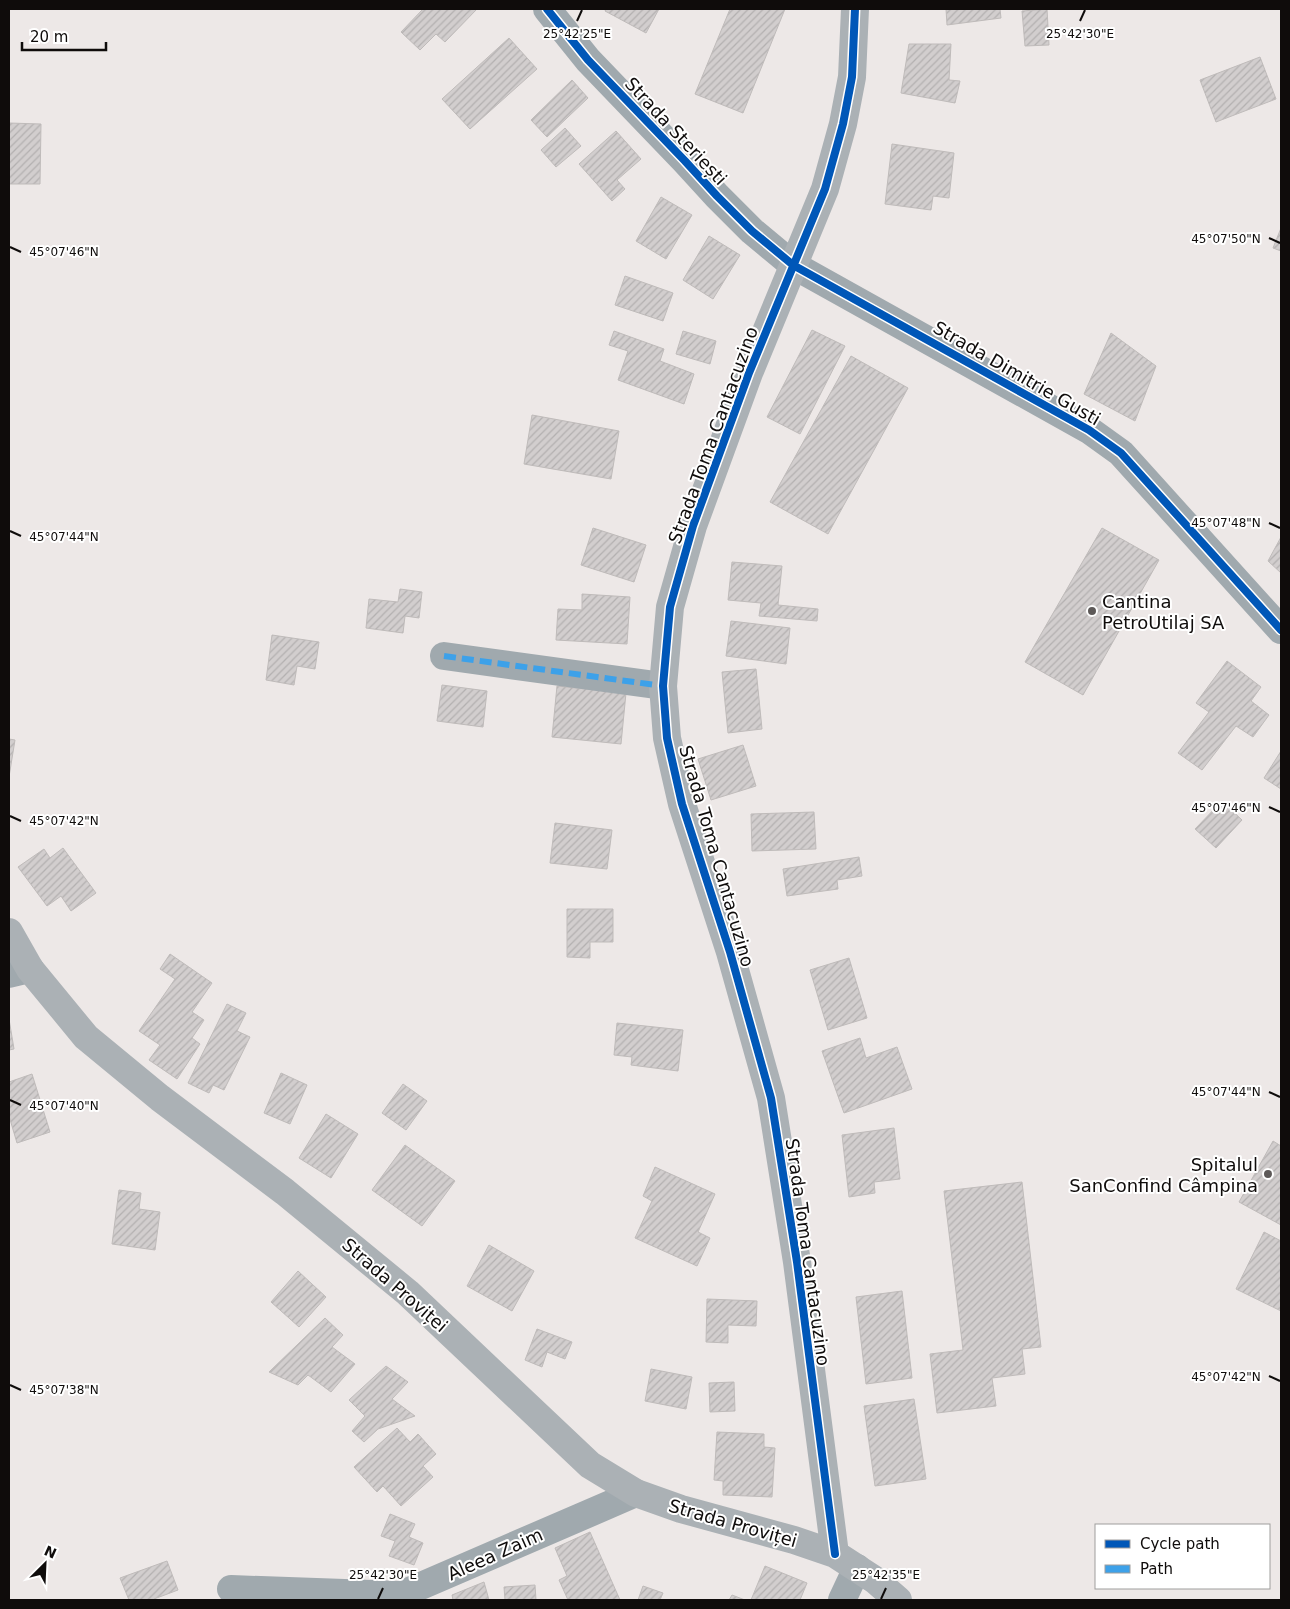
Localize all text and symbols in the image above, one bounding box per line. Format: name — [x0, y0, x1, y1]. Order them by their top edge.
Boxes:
scale bar — [22, 20, 106, 52]
text: 25°42'25"E — [543, 27, 611, 41]
text: 25°42'30"E — [1046, 27, 1114, 41]
text: 20 m — [30, 28, 68, 46]
street label: Strada Steriești — [621, 73, 731, 189]
text: 45°07'50"N — [1191, 232, 1261, 246]
text: 45°07'46"N — [29, 245, 99, 259]
street label: Strada Dimitrie Gusti — [930, 317, 1104, 429]
street label: Strada Toma Cantacuzino — [664, 324, 762, 546]
text: 45°07'48"N — [1191, 516, 1261, 530]
text: 45°07'44"N — [29, 530, 99, 544]
place label: Cantina PetroUtilaj SA — [1102, 591, 1225, 633]
marker: Cantina PetroUtilaj SA — [1086, 605, 1098, 617]
street label: Strada Toma Cantacuzino — [675, 743, 759, 969]
text: 45°07'46"N — [1191, 801, 1261, 815]
text: 45°07'42"N — [29, 814, 99, 828]
text: 45°07'44"N — [1191, 1085, 1261, 1099]
text: 45°07'40"N — [29, 1099, 99, 1113]
street label: Strada Toma Cantacuzino — [782, 1137, 834, 1367]
place label: Spitalul SanConfind Câmpina — [1069, 1154, 1258, 1196]
marker: Spitalul SanConfind Câmpina — [1262, 1168, 1274, 1180]
street label: Strada Proviței — [338, 1234, 452, 1336]
text: 45°07'42"N — [1191, 1370, 1261, 1384]
text: 45°07'38"N — [29, 1383, 99, 1397]
street label: Strada Proviței — [666, 1495, 800, 1551]
street label: Aleea Zaim — [444, 1524, 546, 1584]
legend — [1095, 1524, 1270, 1589]
text: Cycle path — [1140, 1535, 1220, 1553]
north arrow — [20, 1539, 70, 1589]
text: N — [42, 1542, 59, 1562]
text: Path — [1140, 1560, 1173, 1578]
text: 25°42'30"E — [349, 1568, 417, 1582]
text: 25°42'35"E — [852, 1568, 920, 1582]

